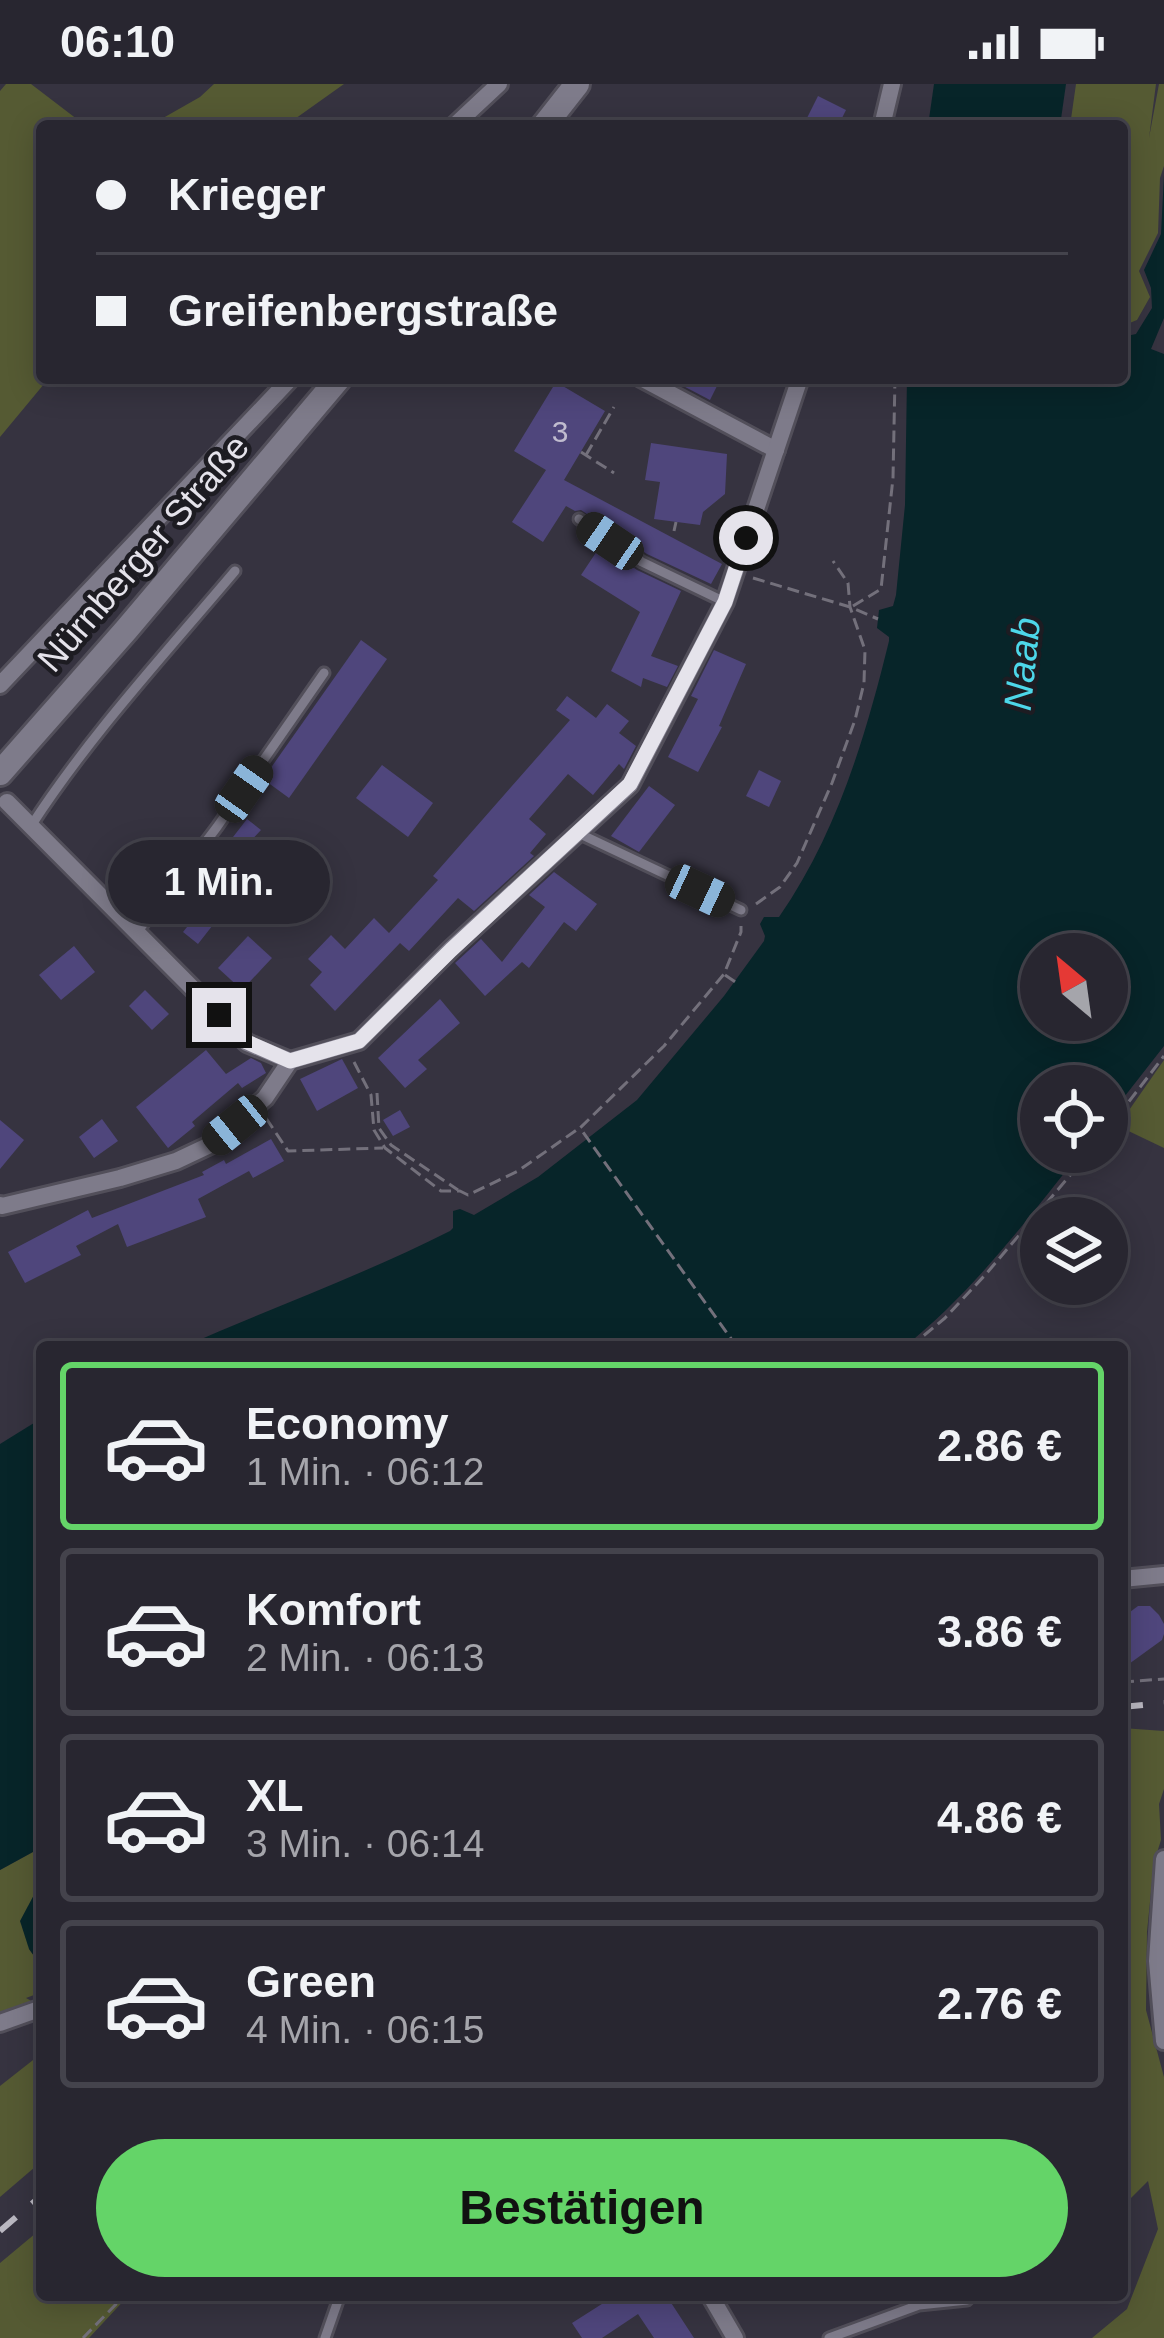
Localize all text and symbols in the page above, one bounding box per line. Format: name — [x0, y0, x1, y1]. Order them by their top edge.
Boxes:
text: 06:10 — [60, 16, 175, 67]
text: Krieger — [168, 169, 326, 220]
text: Greifenbergstraße — [168, 285, 558, 336]
house number: 3 — [552, 415, 568, 448]
street label: Nürnberger Straße — [29, 426, 257, 680]
car — [570, 506, 650, 576]
route start — [719, 511, 773, 565]
water label: Naab — [996, 615, 1048, 713]
car — [209, 749, 279, 829]
callout: 1 Min. — [108, 841, 330, 925]
car — [660, 859, 740, 923]
text: 1 Min. — [164, 860, 274, 903]
north arrow — [1020, 933, 1128, 1041]
map controls — [1020, 933, 1128, 1305]
route end — [192, 988, 246, 1042]
button: locate — [1020, 1065, 1128, 1173]
car — [196, 1088, 274, 1162]
button: layers — [1020, 1197, 1128, 1305]
icon: car — [102, 1392, 210, 1500]
text: Economy — [246, 1398, 449, 1449]
text: 2.86 € — [937, 1420, 1062, 1471]
text: 1 Min. · 06:12 — [246, 1450, 484, 1493]
icon: car — [102, 1578, 210, 1686]
text: Komfort — [246, 1584, 421, 1635]
text: 3.86 € — [937, 1606, 1062, 1657]
text: 2 Min. · 06:13 — [246, 1636, 484, 1679]
icon: car — [102, 1764, 210, 1872]
text: XL — [246, 1770, 304, 1821]
text: 4.86 € — [937, 1792, 1062, 1843]
text: 3 Min. · 06:14 — [246, 1822, 484, 1865]
icon: car — [102, 1950, 210, 2058]
text: Green — [246, 1956, 376, 2007]
text: 2.76 € — [937, 1978, 1062, 2029]
text: 4 Min. · 06:15 — [246, 2008, 484, 2051]
button: Bestätigen — [96, 2139, 1068, 2277]

